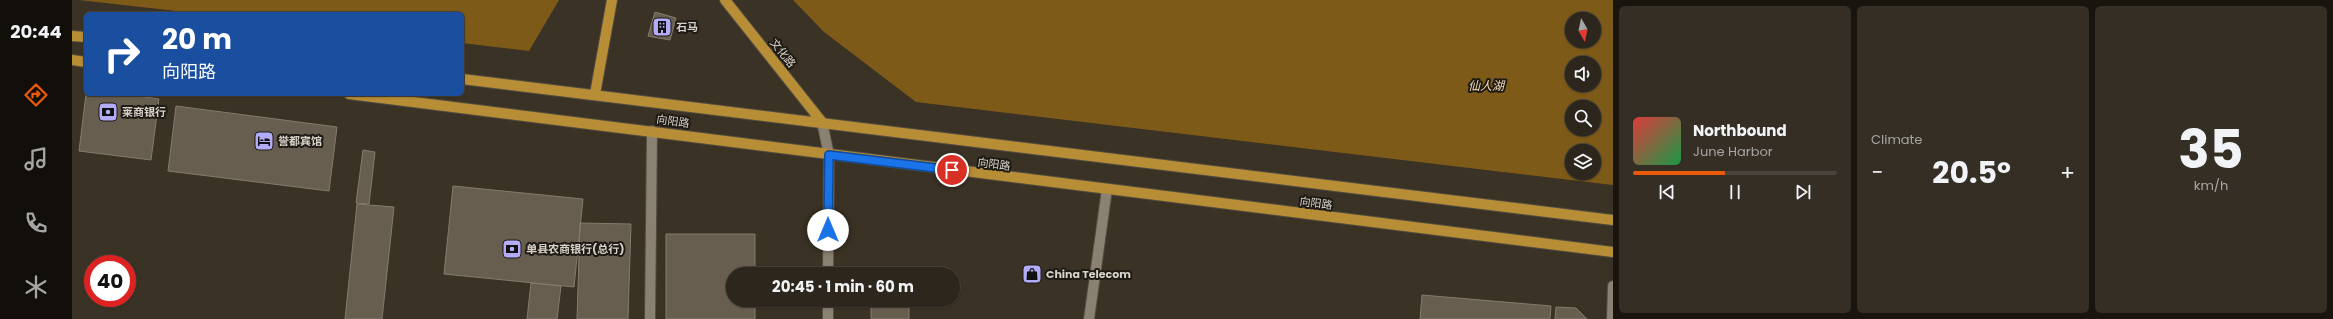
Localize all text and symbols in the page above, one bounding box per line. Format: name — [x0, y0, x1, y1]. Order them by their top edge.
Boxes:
north arrow — [1565, 12, 1601, 48]
map controls — [1565, 12, 1601, 180]
building icon: 石马 — [651, 16, 673, 38]
text: 20:44 — [10, 19, 62, 44]
place label: 石马 — [676, 19, 698, 35]
text: 20 m — [162, 20, 232, 59]
icon: right — [96, 28, 148, 80]
street label: 文化路 — [766, 35, 800, 71]
button: sound — [1565, 56, 1601, 92]
text: 向阳路 — [162, 59, 216, 84]
water label: 仙人湖 — [1468, 77, 1506, 94]
icon: directions — [22, 81, 50, 109]
button: search — [1565, 100, 1601, 136]
bank icon: 莱商银行 — [97, 101, 119, 123]
place label: 莱商银行 — [122, 104, 166, 120]
street label: 向阳路 — [656, 111, 690, 131]
text: 35 — [2178, 113, 2244, 186]
text: Northbound — [1693, 120, 1787, 141]
hotel icon: 誉都宾馆 — [253, 130, 275, 152]
text: Climate — [1871, 130, 1922, 149]
place label: 誉都宾馆 — [278, 133, 322, 149]
text: June Harbor — [1693, 142, 1773, 161]
button: layers — [1565, 144, 1601, 180]
icon: music — [22, 145, 50, 173]
text: 20.5° — [1932, 151, 2011, 194]
pin — [935, 153, 969, 187]
street label: 向阳路 — [977, 154, 1011, 174]
text: − — [1871, 157, 1883, 188]
text: + — [2060, 157, 2075, 188]
icon: arrive — [941, 159, 963, 181]
text: km/h — [2194, 176, 2228, 195]
icon: previous — [1656, 181, 1678, 203]
icon: pause — [1724, 181, 1746, 203]
icon: next — [1792, 181, 1814, 203]
street label: 向阳路 — [1299, 193, 1333, 213]
icon: phone — [22, 209, 50, 237]
position arrow — [807, 209, 849, 251]
bank icon: 单县农商银行(总行) — [501, 238, 523, 260]
place label: 单县农商银行(总行) — [526, 241, 625, 257]
speed limit sign: 40 — [84, 255, 136, 307]
shop icon: China Telecom — [1021, 263, 1043, 285]
place label: China Telecom — [1046, 266, 1131, 282]
icon: climate — [22, 273, 50, 301]
text: 20:45 · 1 min · 60 m — [772, 276, 914, 297]

